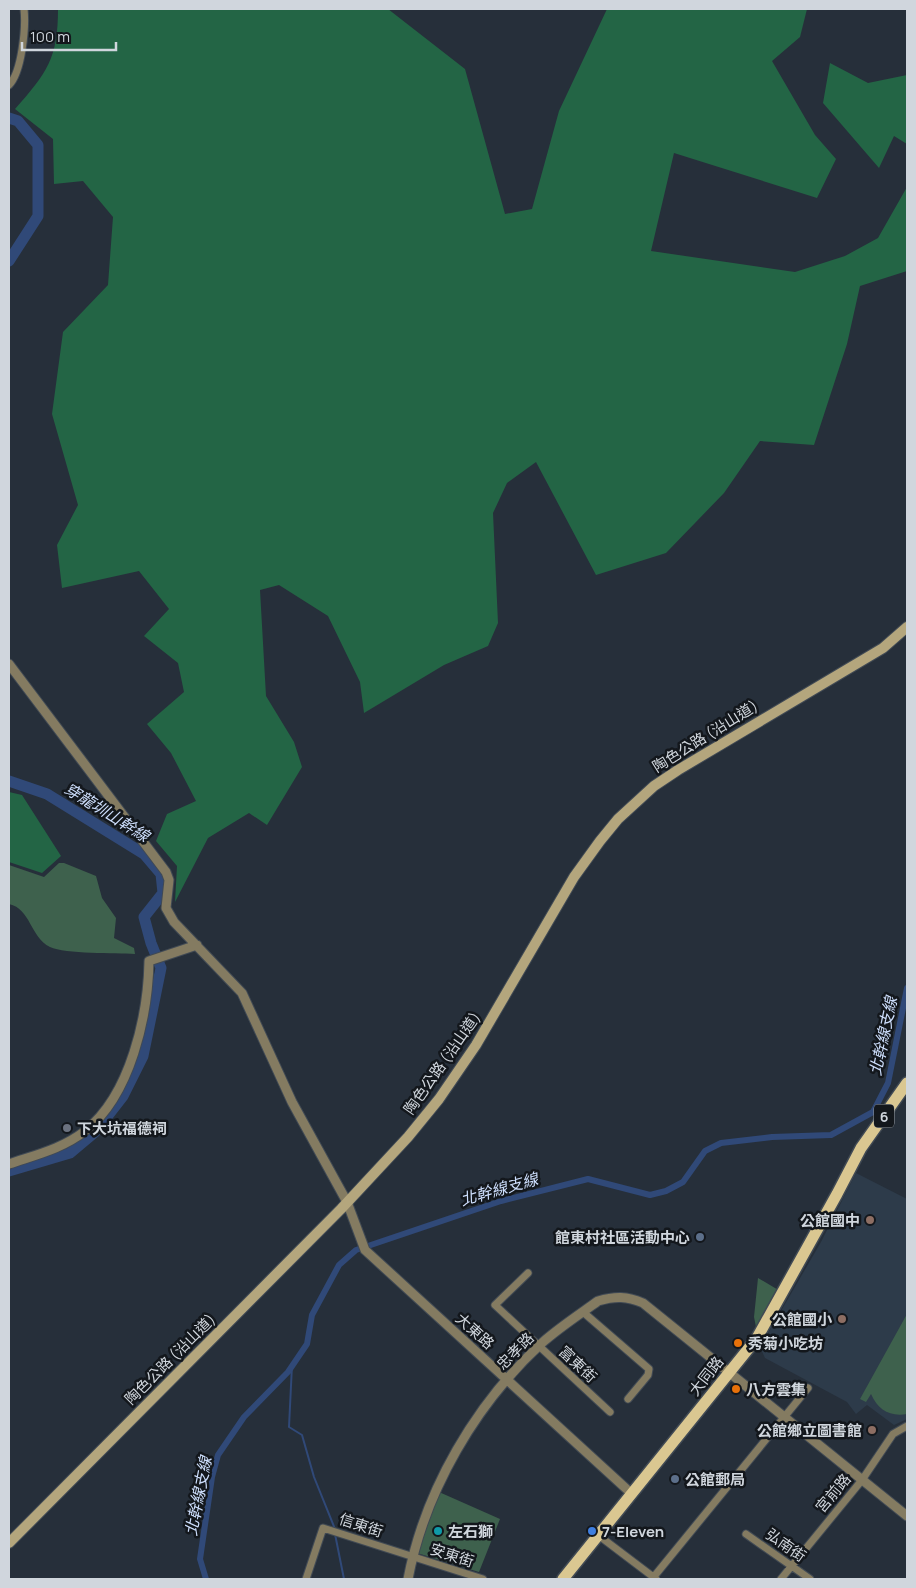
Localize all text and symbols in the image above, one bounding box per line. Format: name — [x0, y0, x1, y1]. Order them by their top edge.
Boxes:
scale bar — [22, 20, 116, 52]
text: 100 m — [30, 26, 70, 47]
street label: 陶色公路 (沿山道) — [648, 695, 762, 777]
water label: 穿龍圳山幹線 — [60, 777, 155, 848]
water label: 北幹線支線 — [864, 993, 902, 1077]
street label: 陶色公路 (沿山道) — [399, 1008, 485, 1118]
road number: 6 — [874, 1104, 894, 1128]
place label: 下大坑福德祠 — [77, 1118, 167, 1139]
marker: 下大坑福德祠 — [61, 1122, 73, 1134]
water label: 北幹線支線 — [458, 1167, 542, 1211]
place label: 公館國中 — [800, 1210, 860, 1231]
marker: 公館國中 — [864, 1214, 876, 1226]
place label: 館東村社區活動中心 — [555, 1227, 690, 1248]
marker: 館東村社區活動中心 — [694, 1231, 706, 1243]
street label: 大東路 — [451, 1308, 499, 1354]
street label: 陶色公路 (沿山道) — [120, 1309, 220, 1409]
place label: 公館國小 — [772, 1309, 833, 1330]
marker: 公館國小 — [836, 1313, 848, 1325]
street label: 忠孝路 — [492, 1328, 538, 1374]
place label: 秀菊小吃坊 — [748, 1333, 823, 1354]
marker: 秀菊小吃坊 — [732, 1337, 744, 1349]
street label: 富東街 — [554, 1341, 602, 1387]
street label: 大同路 — [684, 1352, 728, 1400]
place label: 八方雲集 — [746, 1379, 806, 1400]
marker: 八方雲集 — [730, 1383, 742, 1395]
place label: 公館鄉立圖書館 — [757, 1420, 862, 1441]
marker: 公館鄉立圖書館 — [866, 1424, 878, 1436]
water label: 北幹線支線 — [180, 1453, 217, 1537]
place label: 公館郵局 — [685, 1469, 745, 1490]
street label: 宮前路 — [810, 1469, 856, 1517]
marker: 公館郵局 — [669, 1473, 681, 1485]
street label: 信東街 — [336, 1508, 386, 1542]
place label: 左石獅 — [448, 1521, 493, 1542]
place label: 7-Eleven — [602, 1521, 664, 1542]
street label: 弘南街 — [762, 1523, 810, 1567]
marker: 左石獅 — [432, 1525, 444, 1537]
marker: 7-Eleven — [586, 1525, 598, 1537]
street label: 安東街 — [427, 1538, 477, 1572]

